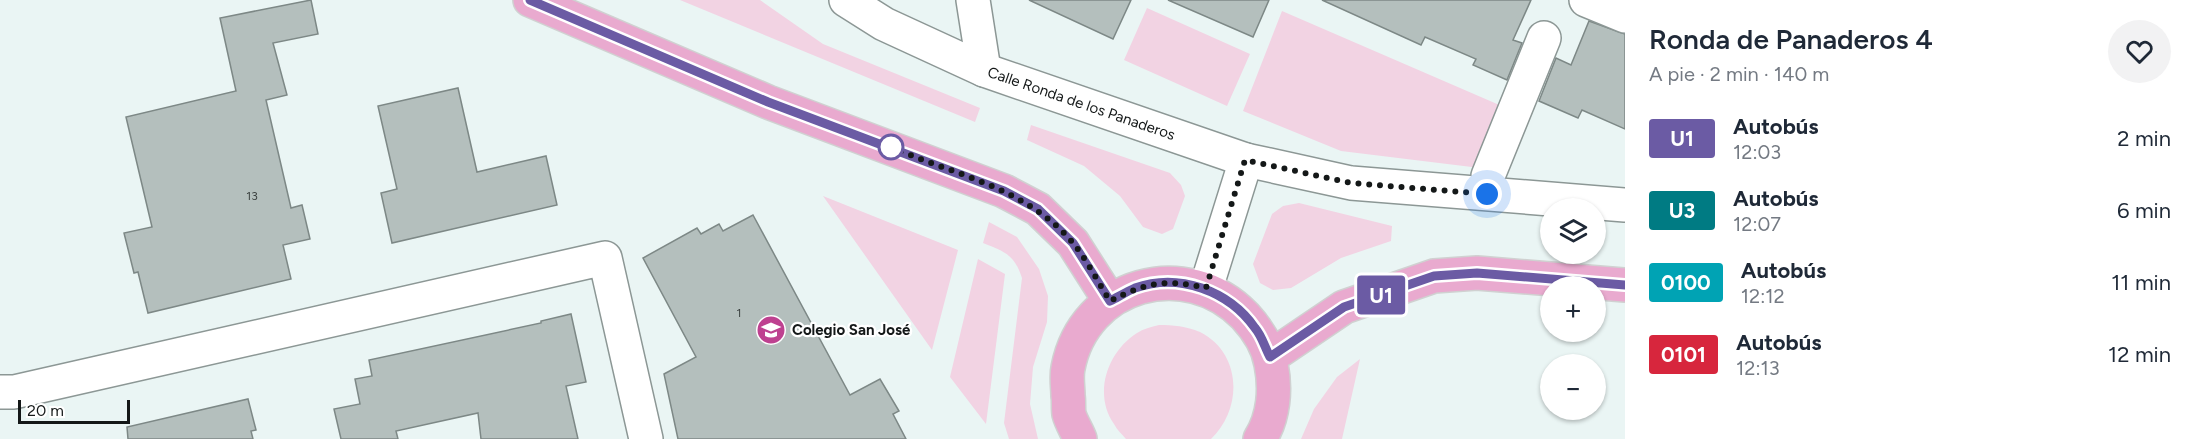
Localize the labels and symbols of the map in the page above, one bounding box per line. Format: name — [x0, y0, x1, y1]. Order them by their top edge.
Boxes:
street label: Calle Ronda de los Panaderos — [985, 63, 1178, 144]
unlabelled marker — [878, 134, 904, 160]
your location — [1472, 179, 1502, 209]
house number: 13 — [246, 189, 258, 203]
line badge: U1 — [1354, 276, 1408, 314]
house number: 1 — [737, 306, 741, 320]
school or university icon: Colegio San José — [755, 314, 787, 346]
place label: Colegio San José — [792, 321, 911, 339]
scale bar — [18, 397, 130, 424]

